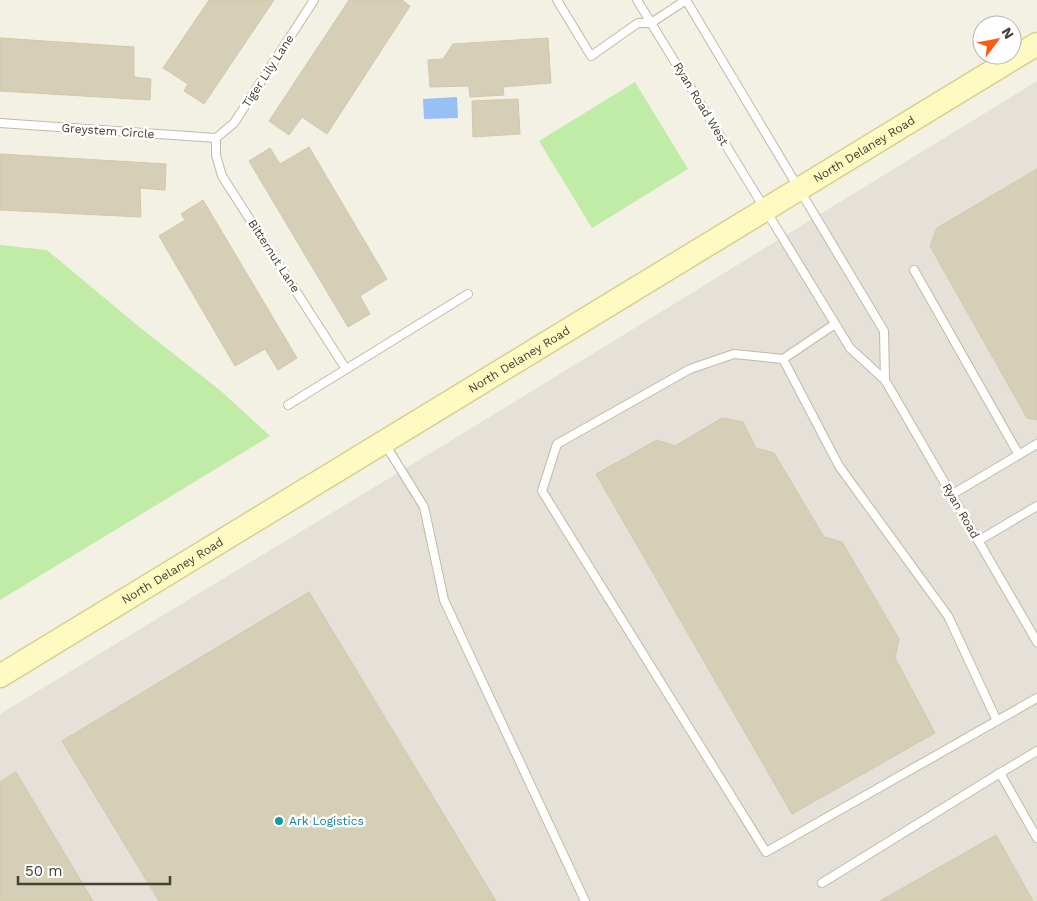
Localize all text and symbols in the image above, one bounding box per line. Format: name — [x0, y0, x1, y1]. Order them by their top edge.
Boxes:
north arrow — [972, 15, 1022, 65]
text: N — [998, 24, 1018, 42]
street label: Tiger Lily Lane — [239, 32, 297, 110]
street label: Ryan Road West — [671, 60, 731, 148]
street label: North Delaney Road — [811, 113, 918, 186]
street label: Greystem Circle — [61, 121, 155, 141]
street label: Bitternut Lane — [245, 217, 303, 295]
street label: North Delaney Road — [466, 323, 573, 396]
street label: Ryan Road — [940, 481, 982, 541]
street label: North Delaney Road — [119, 535, 226, 607]
place label: Ark Logistics — [289, 814, 364, 828]
marker: Ark Logistics — [273, 815, 285, 827]
scale bar — [18, 854, 170, 886]
text: 50 m — [25, 862, 62, 880]

